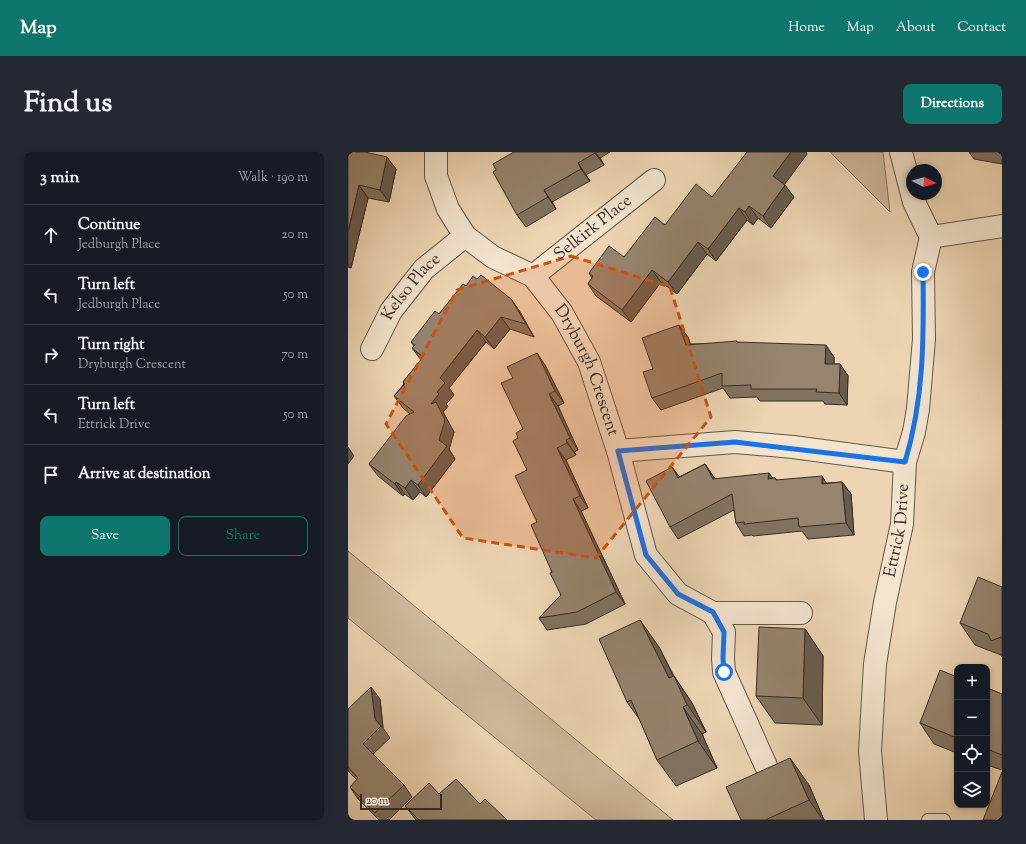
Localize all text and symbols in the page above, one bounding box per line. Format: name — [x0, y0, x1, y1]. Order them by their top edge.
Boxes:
text: Map — [20, 15, 57, 42]
text: Home — [788, 18, 825, 38]
text: Map — [847, 18, 874, 38]
text: About — [896, 18, 935, 38]
text: Contact — [957, 18, 1006, 38]
text: Find us — [24, 84, 112, 124]
button: Directions — [903, 84, 1002, 124]
north arrow — [906, 164, 942, 200]
text: 3 min — [40, 166, 79, 190]
text: Walk · 190 m — [238, 169, 308, 187]
street label: Selkirk Place — [549, 190, 638, 267]
text: Continue — [78, 215, 140, 236]
icon: ahead — [40, 224, 62, 246]
text: 20 m — [282, 226, 308, 244]
text: Jedburgh Place — [78, 236, 160, 254]
street label: Kelso Place — [376, 248, 446, 325]
route end — [914, 263, 932, 281]
text: Turn left — [78, 275, 135, 296]
icon: left — [40, 284, 62, 306]
text: 50 m — [283, 286, 308, 304]
text: Jedburgh Place — [78, 296, 160, 314]
street label: Dryburgh Crescent — [548, 299, 624, 439]
text: Turn right — [78, 335, 144, 356]
icon: right — [40, 344, 62, 366]
text: 70 m — [281, 346, 308, 364]
text: Dryburgh Crescent — [78, 356, 186, 374]
text: Turn left — [78, 395, 135, 416]
icon: left — [40, 404, 62, 426]
text: 50 m — [283, 406, 308, 424]
text: Ettrick Drive — [78, 416, 150, 434]
icon: arrive — [40, 464, 62, 486]
text: Arrive at destination — [78, 464, 211, 485]
street label: Ettrick Drive — [879, 483, 916, 580]
button: Save — [40, 516, 170, 556]
button: Share — [178, 516, 308, 556]
route start — [715, 663, 733, 681]
map controls — [954, 664, 990, 808]
button: + — [954, 664, 990, 700]
button: − — [954, 700, 990, 736]
button: locate — [954, 736, 990, 772]
button: layers — [954, 772, 990, 808]
scale bar — [360, 792, 442, 811]
text: 20 m — [366, 793, 388, 809]

